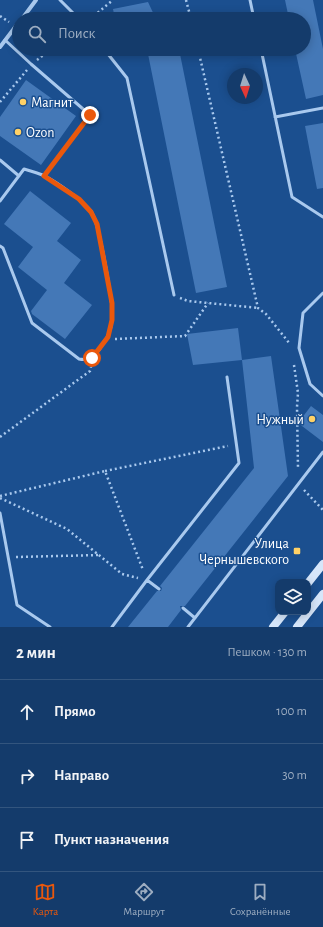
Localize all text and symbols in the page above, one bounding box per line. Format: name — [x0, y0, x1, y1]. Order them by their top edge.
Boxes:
search box — [12, 12, 311, 56]
icon: search — [26, 23, 48, 45]
text: Поиск — [58, 26, 96, 41]
north arrow — [227, 68, 263, 104]
place label: Магнит — [31, 96, 74, 110]
marker: Магнит — [18, 97, 28, 107]
route end — [81, 106, 99, 124]
place label: Ozon — [26, 126, 54, 140]
marker: Ozon — [13, 127, 23, 137]
route start — [83, 349, 101, 367]
place label: Нужный — [256, 413, 304, 427]
marker: Нужный — [307, 414, 317, 424]
place label: Улица Чернышевского — [199, 537, 290, 567]
marker: Улица Чернышевского — [292, 546, 302, 556]
map controls — [275, 579, 311, 615]
button: layers — [275, 579, 311, 615]
text: 2 мин — [16, 644, 56, 661]
text: Пешком · 130 m — [227, 646, 307, 659]
icon: ahead — [16, 701, 38, 723]
text: Прямо — [54, 704, 96, 719]
text: 100 m — [276, 705, 307, 718]
icon: right — [16, 765, 38, 787]
text: Направо — [54, 768, 109, 783]
text: 30 m — [282, 769, 307, 782]
icon: arrive — [16, 829, 38, 851]
text: Пункт назначения — [54, 832, 169, 847]
tab: Карта — [33, 881, 58, 918]
tab: Маршрут — [123, 881, 165, 918]
tab: Сохранённые — [230, 881, 290, 918]

